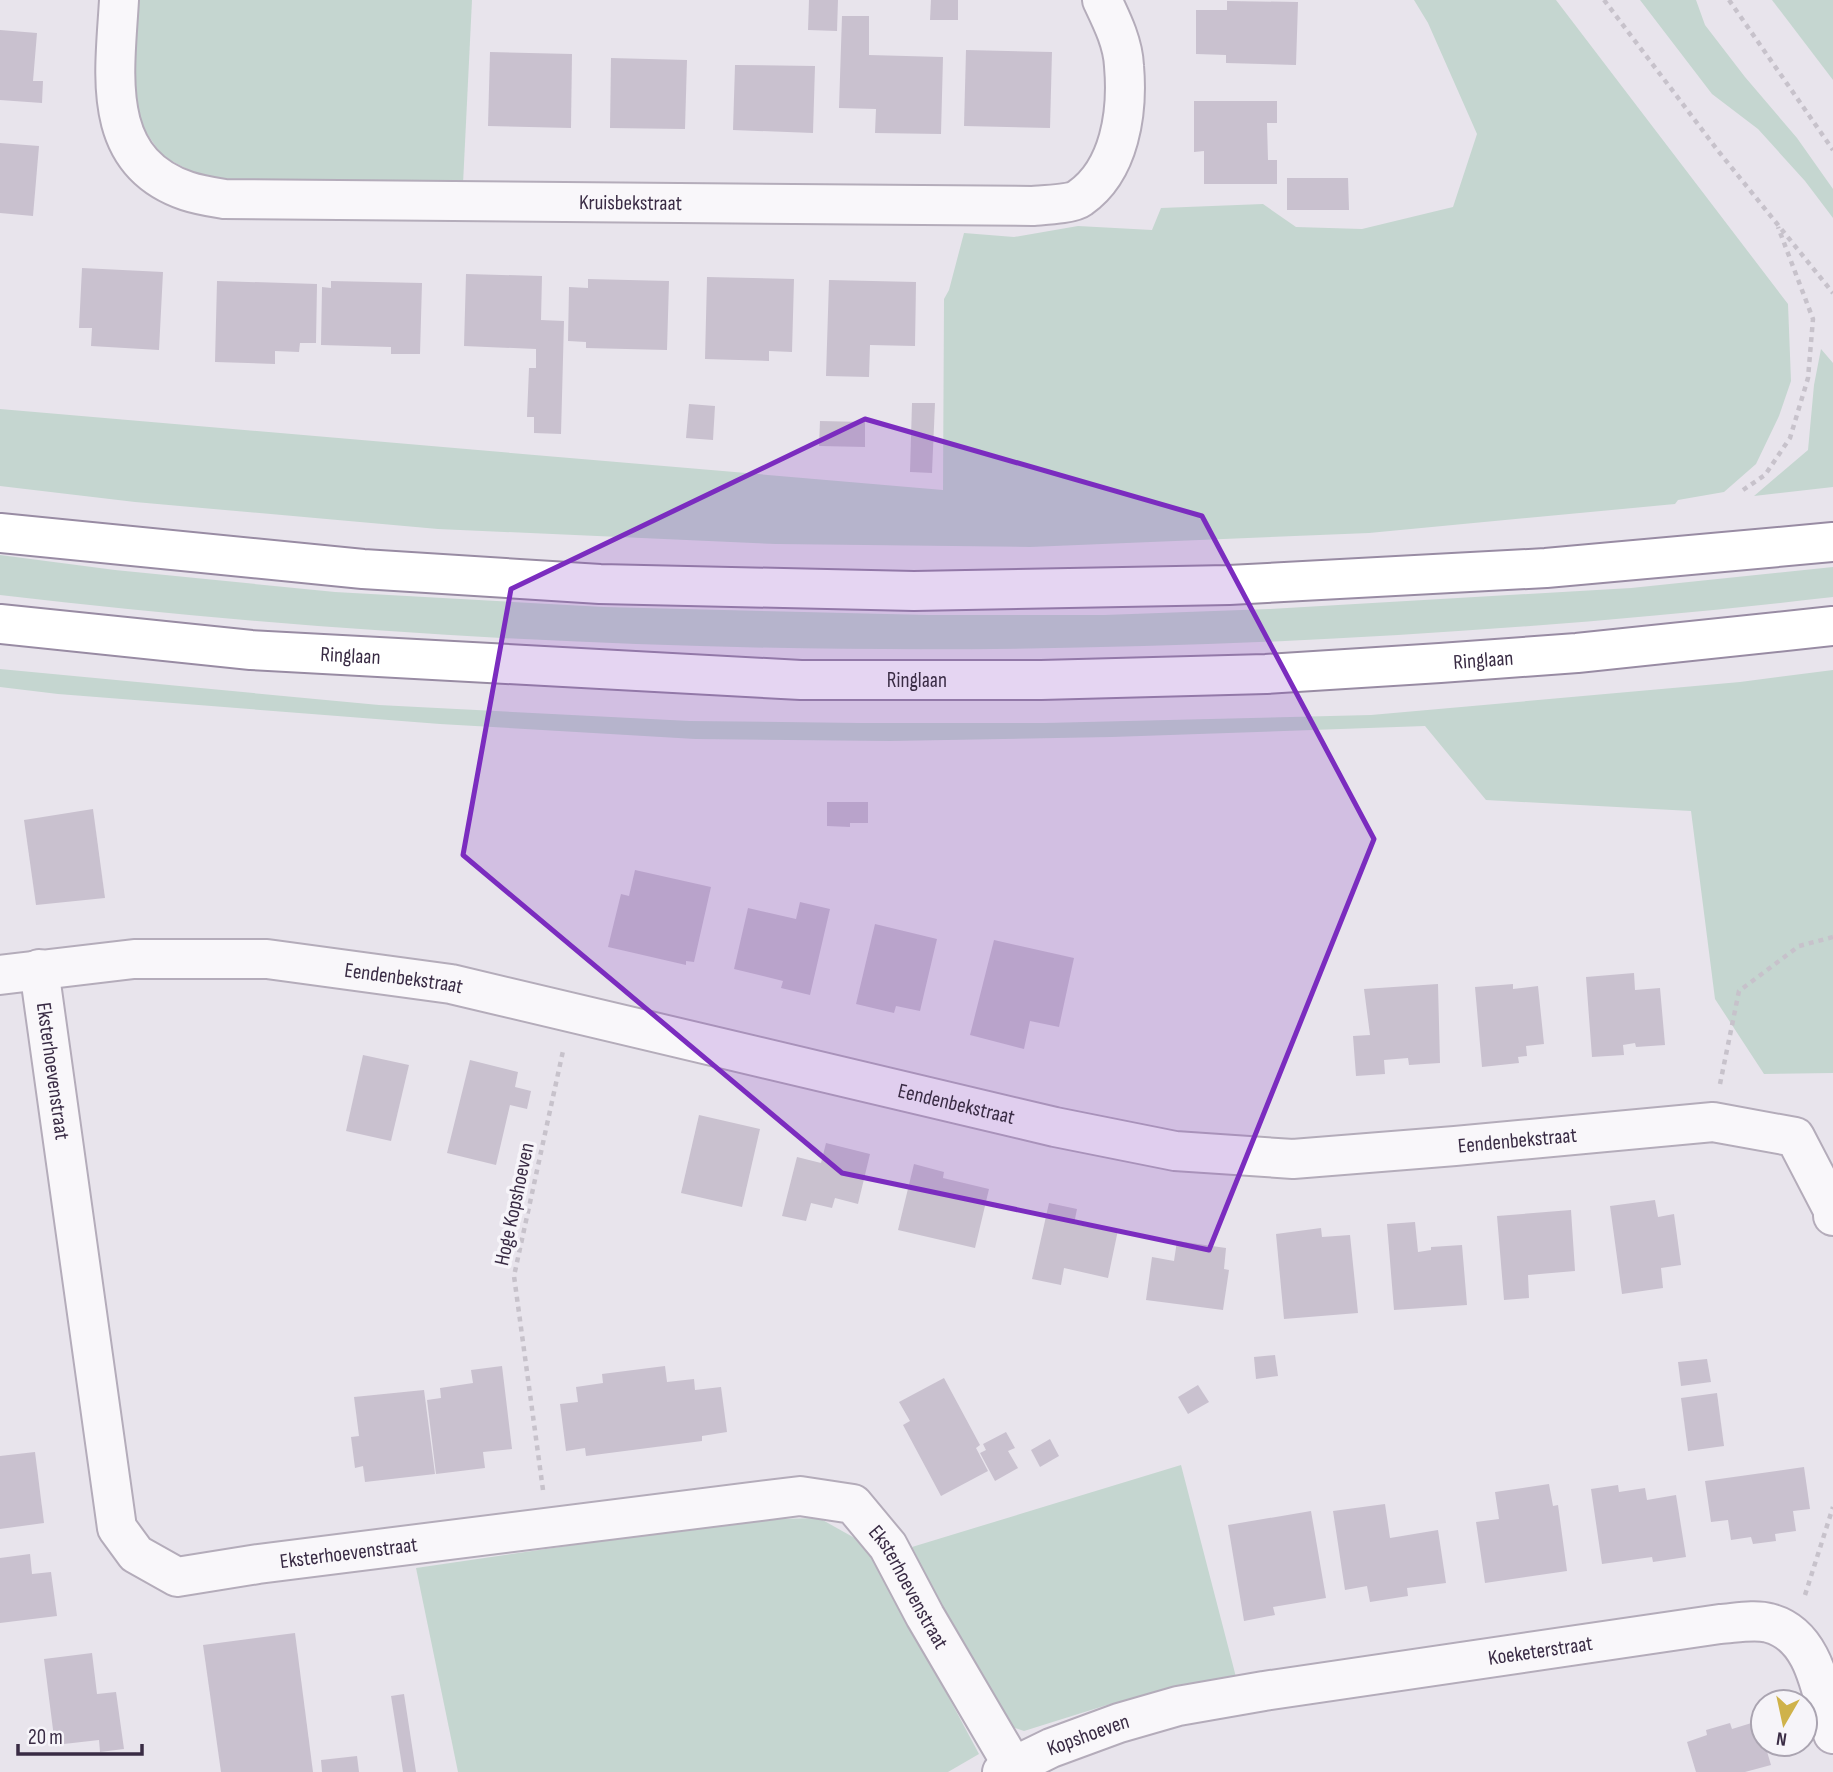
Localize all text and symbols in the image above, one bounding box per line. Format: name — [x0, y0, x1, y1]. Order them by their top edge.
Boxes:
street label: Kruisbekstraat — [579, 190, 682, 216]
street label: Ringlaan — [320, 642, 381, 670]
street label: Ringlaan — [1452, 646, 1514, 675]
street label: Ringlaan — [887, 668, 947, 693]
street label: Eendenbekstraat — [343, 958, 465, 999]
street label: Eksterhoevenstraat — [31, 1001, 75, 1141]
street label: Eendenbekstraat — [895, 1078, 1017, 1130]
street label: Eendenbekstraat — [1457, 1123, 1578, 1159]
street label: Hoge Kopshoeven — [489, 1140, 540, 1268]
street label: Eksterhoevenstraat — [863, 1520, 953, 1653]
street label: Eksterhoevenstraat — [278, 1532, 419, 1574]
street label: Koeketerstraat — [1487, 1631, 1594, 1671]
north arrow — [1749, 1688, 1819, 1758]
street label: Kopshoeven — [1044, 1709, 1132, 1761]
scale bar — [18, 1712, 142, 1756]
text: 20 m — [28, 1725, 63, 1750]
text: N — [1775, 1726, 1788, 1750]

